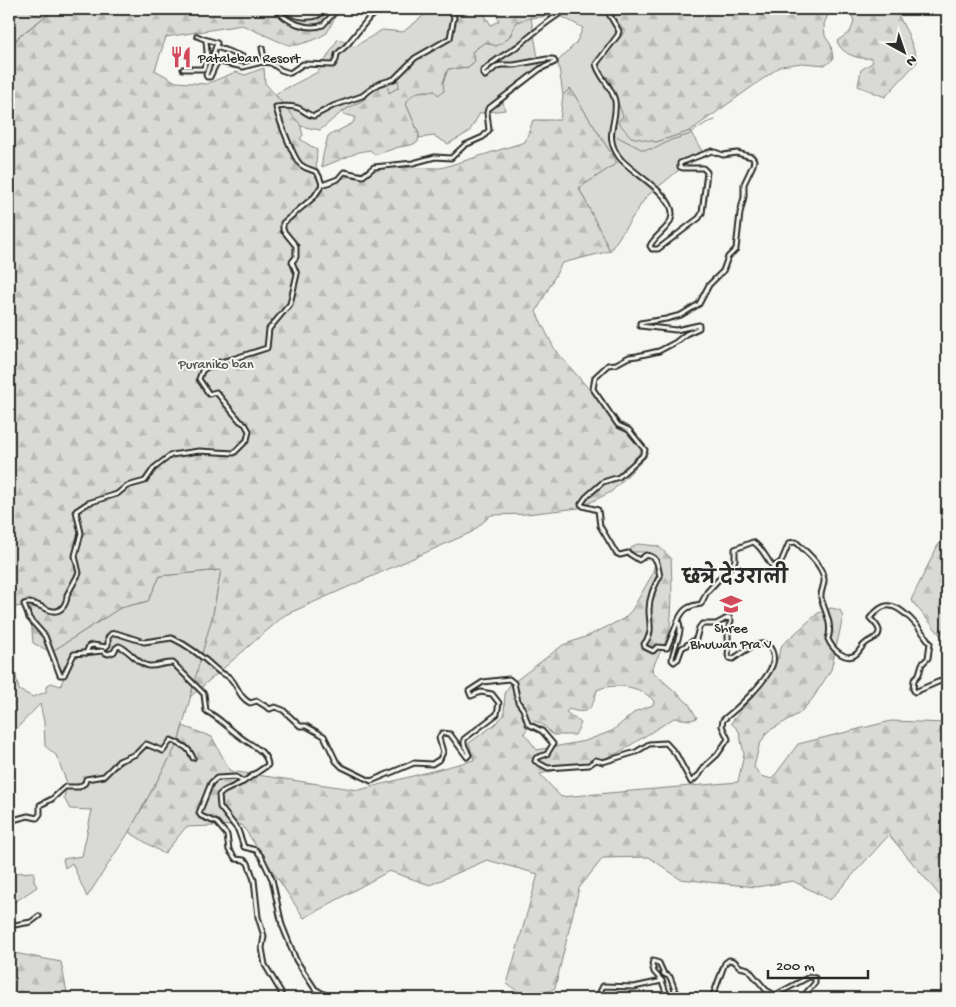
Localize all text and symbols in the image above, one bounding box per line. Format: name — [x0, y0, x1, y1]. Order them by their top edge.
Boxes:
north arrow — [878, 28, 928, 78]
restaurant icon: Pataleban Resort — [168, 44, 194, 70]
place label: Pataleban Resort — [197, 51, 301, 68]
text: N — [902, 51, 920, 69]
park label: Puraniko ban — [177, 357, 254, 374]
district label: छत्रे देउराली — [681, 561, 790, 591]
school or university icon: Shree Bhuwan Pra V — [718, 591, 744, 617]
place label: Shree Bhuwan Pra V — [689, 621, 772, 654]
scale bar — [768, 947, 868, 979]
text: 200 m — [776, 958, 815, 976]

